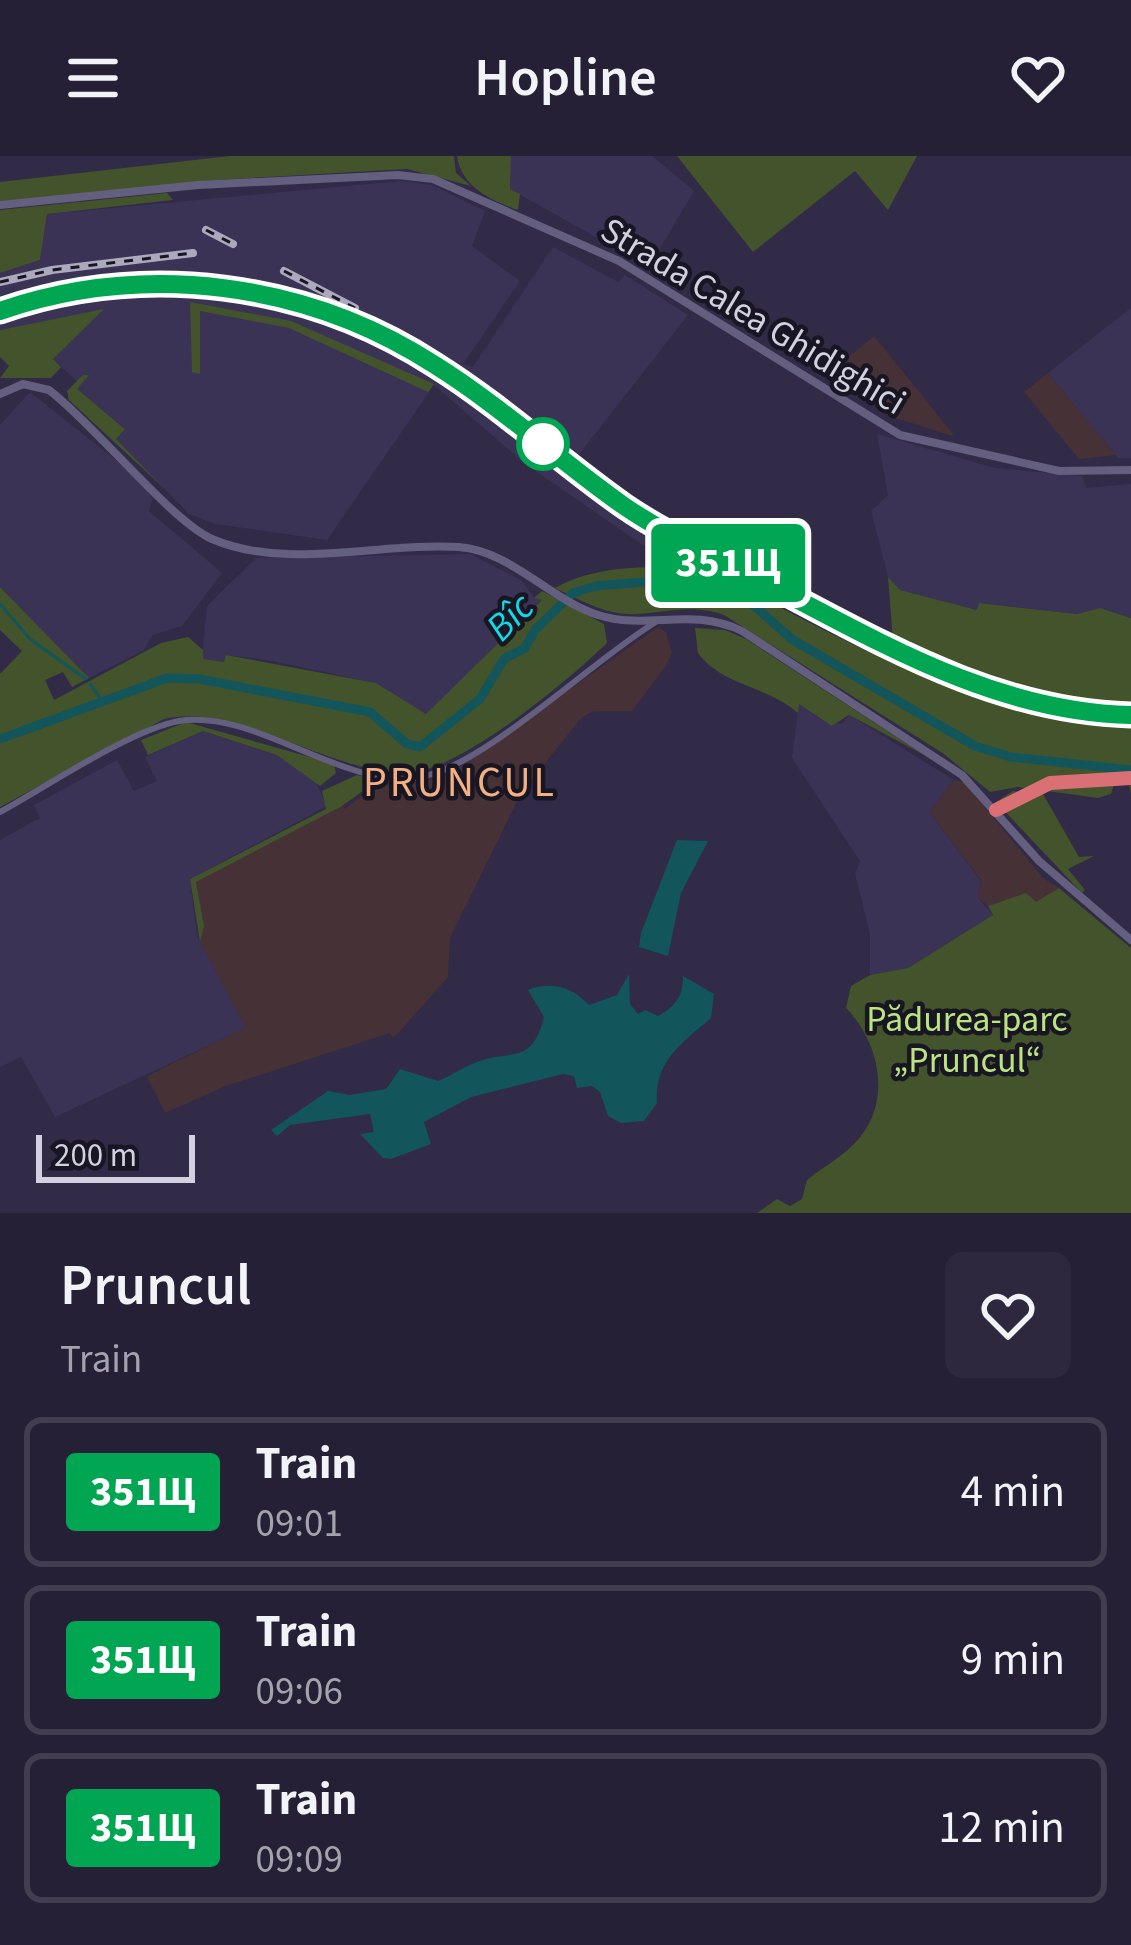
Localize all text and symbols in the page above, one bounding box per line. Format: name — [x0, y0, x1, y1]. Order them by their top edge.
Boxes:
text: Hopline — [474, 40, 657, 117]
icon: menu — [60, 45, 126, 111]
icon: heart — [1005, 45, 1071, 111]
street label: Strada Calea Ghidighici — [591, 205, 915, 428]
unlabelled marker — [518, 419, 568, 469]
line badge: 351Щ — [644, 524, 812, 602]
text: 351Щ — [675, 533, 781, 593]
water label: Bîc — [474, 580, 547, 654]
district label: PRUNCUL — [363, 753, 557, 813]
park label: Pădurea-parc „Pruncul“ — [866, 994, 1068, 1086]
scale bar — [36, 1129, 195, 1182]
text: 200 m — [54, 1132, 137, 1179]
text: Pruncul — [60, 1246, 252, 1327]
button: heart — [945, 1252, 1071, 1378]
text: Train — [60, 1332, 142, 1388]
text: Train — [256, 1432, 357, 1496]
text: 4 min — [961, 1460, 1065, 1524]
text: 351Щ — [90, 1462, 196, 1522]
text: 09:01 — [256, 1496, 343, 1552]
text: Train — [256, 1600, 357, 1664]
text: 9 min — [961, 1628, 1065, 1692]
text: 351Щ — [90, 1630, 196, 1690]
text: 09:06 — [256, 1664, 343, 1720]
text: Train — [256, 1768, 357, 1832]
text: 12 min — [938, 1796, 1065, 1860]
text: 351Щ — [90, 1798, 196, 1858]
text: 09:09 — [256, 1832, 343, 1888]

